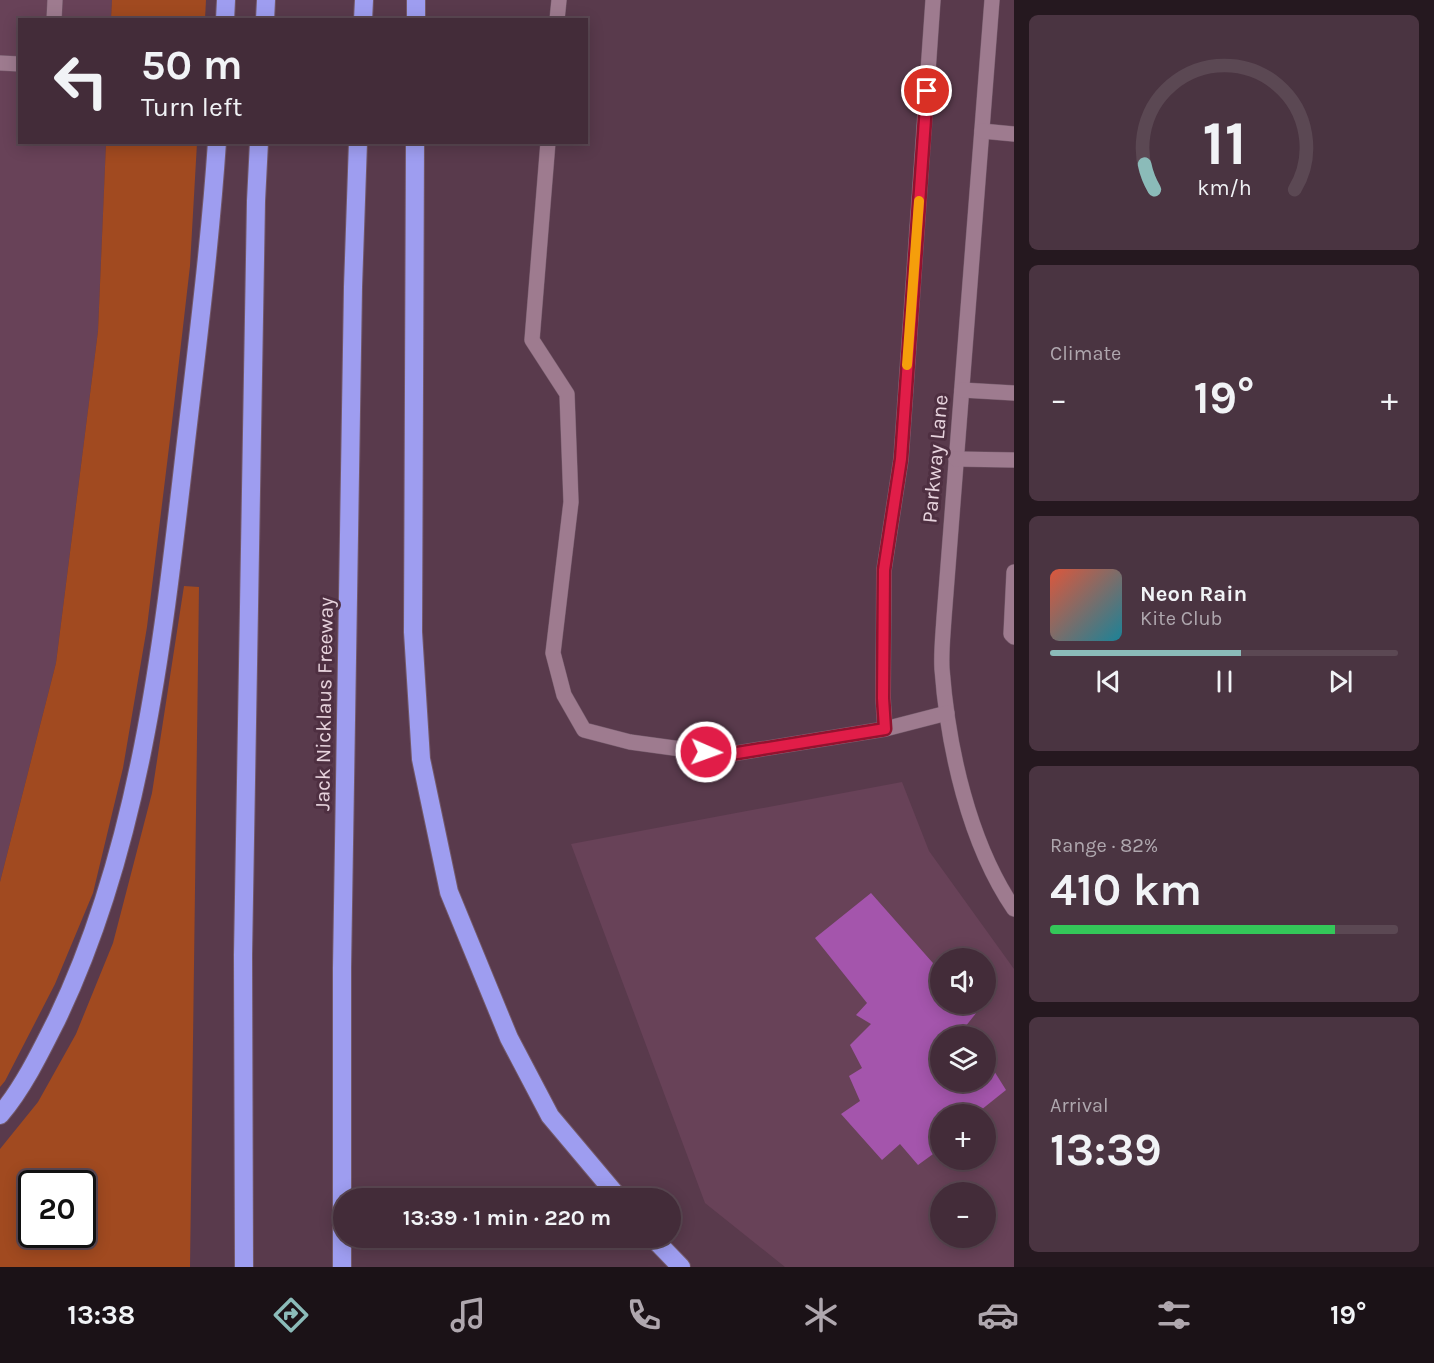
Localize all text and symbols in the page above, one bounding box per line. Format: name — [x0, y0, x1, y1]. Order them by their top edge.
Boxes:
text: 50 m — [141, 40, 243, 90]
icon: left — [42, 42, 120, 120]
pin — [901, 65, 952, 116]
icon: arrive — [910, 74, 943, 107]
text: Turn left — [141, 91, 242, 123]
text: 11 — [1202, 107, 1246, 180]
text: km/h — [1197, 175, 1251, 200]
text: Climate — [1050, 342, 1121, 365]
text: 19° — [1194, 372, 1254, 424]
text: − — [1050, 380, 1067, 418]
text: + — [1381, 380, 1398, 418]
street label: Parkway Lane — [917, 394, 953, 524]
text: Neon Rain — [1140, 581, 1247, 607]
street label: Jack Nicklaus Freeway — [310, 597, 338, 811]
text: Kite Club — [1140, 607, 1222, 630]
icon: previous — [1092, 665, 1125, 698]
icon: pause — [1208, 665, 1241, 698]
icon: next — [1324, 665, 1357, 698]
position arrow — [674, 720, 738, 784]
text: Range · 82% — [1050, 834, 1158, 857]
text: 410 km — [1050, 864, 1202, 916]
map controls — [930, 948, 996, 1248]
button: sound — [930, 948, 996, 1014]
button: layers — [930, 1026, 996, 1092]
text: Arrival — [1050, 1094, 1109, 1117]
button: + — [930, 1104, 996, 1170]
text: 13:39 — [1050, 1124, 1162, 1176]
speed limit sign: 20 — [18, 1170, 96, 1248]
button: − — [930, 1182, 996, 1248]
text: 13:39 · 1 min · 220 m — [403, 1205, 611, 1231]
icon: directions — [270, 1294, 312, 1336]
icon: music — [447, 1294, 489, 1336]
icon: phone — [623, 1294, 665, 1336]
icon: climate — [800, 1294, 842, 1336]
icon: car — [977, 1294, 1019, 1336]
icon: filters — [1153, 1294, 1195, 1336]
text: 13:38 — [67, 1299, 135, 1331]
text: 19° — [1330, 1299, 1367, 1331]

